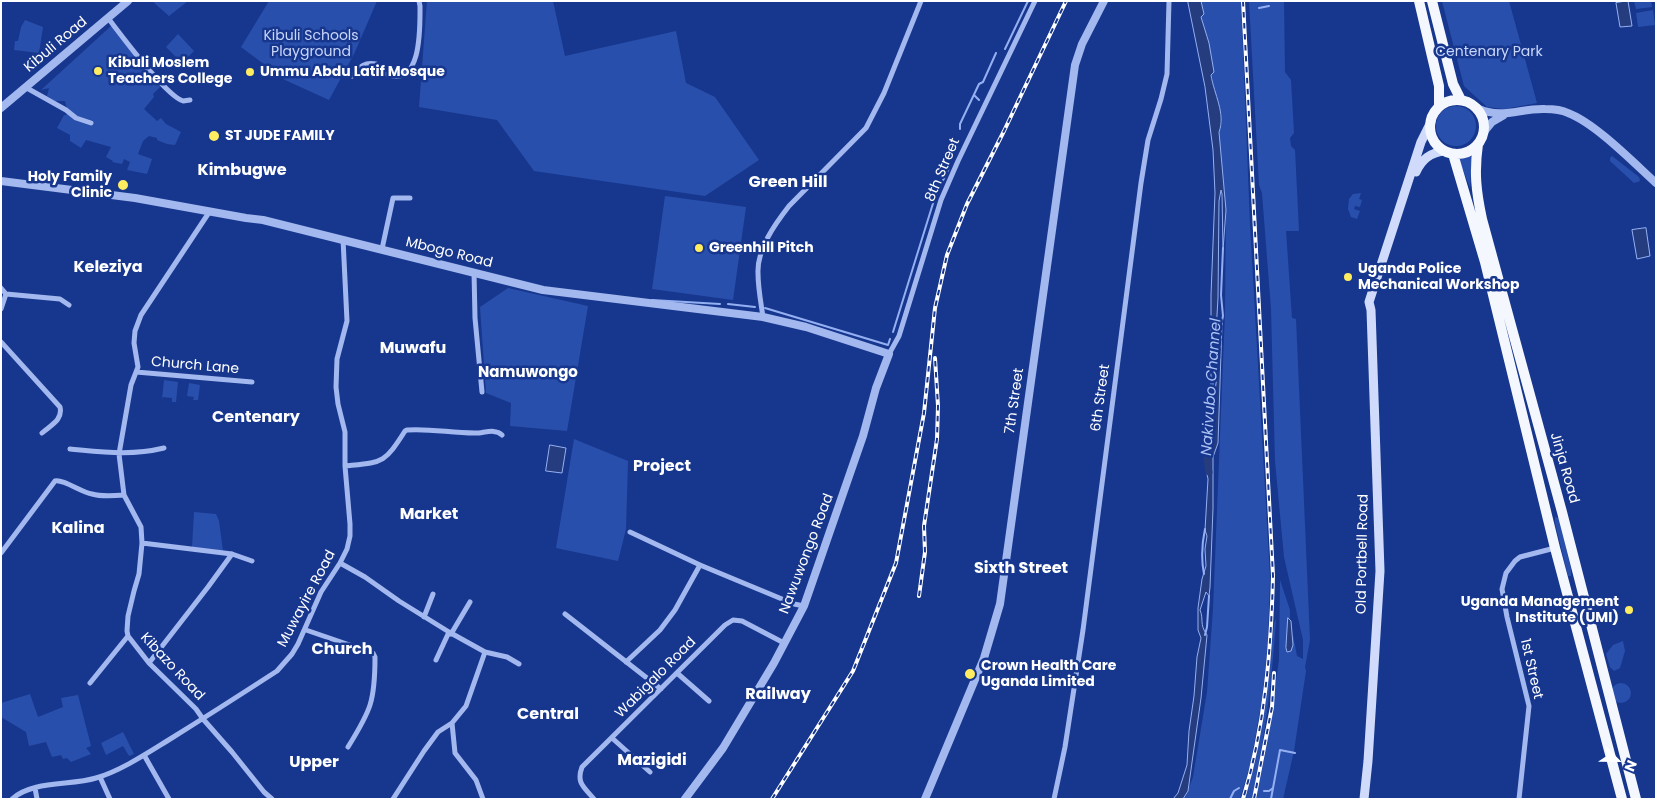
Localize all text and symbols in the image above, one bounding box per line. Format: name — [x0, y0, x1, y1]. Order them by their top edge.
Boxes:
street label: Kibuli Road — [21, 14, 91, 76]
park label: Kibuli Schools Playground — [263, 28, 359, 60]
park label: Centenary Park — [1435, 44, 1543, 60]
place label: Kibuli Moslem Teachers College — [108, 55, 232, 88]
place label: Ummu Abdu Latif Mosque — [260, 64, 445, 80]
marker: Kibuli Moslem Teachers College — [92, 65, 104, 77]
marker: Ummu Abdu Latif Mosque — [244, 66, 256, 78]
place label: ST JUDE FAMILY — [225, 128, 335, 144]
marker: ST JUDE FAMILY — [207, 129, 221, 143]
street label: 8th Street — [922, 136, 964, 204]
district label: Kimbugwe — [197, 161, 287, 181]
place label: Holy Family Clinic — [28, 169, 112, 202]
district label: Green Hill — [749, 173, 827, 193]
marker: Holy Family Clinic — [116, 178, 130, 192]
street label: Mbogo Road — [404, 234, 494, 272]
place label: Greenhill Pitch — [709, 240, 814, 256]
marker: Greenhill Pitch — [693, 242, 705, 254]
district label: Keleziya — [73, 258, 143, 278]
place label: Uganda Police Mechanical Workshop — [1358, 261, 1519, 294]
marker: Uganda Police Mechanical Workshop — [1342, 271, 1354, 283]
water label: Nakivubo Channel — [1198, 318, 1226, 456]
district label: Muwafu — [380, 339, 446, 359]
street label: Church Lane — [150, 354, 240, 378]
street label: 6th Street — [1088, 363, 1114, 433]
district label: Namuwongo — [478, 364, 578, 382]
street label: 7th Street — [1002, 367, 1028, 435]
district label: Centenary — [212, 408, 300, 428]
street label: Jinja Road — [1546, 431, 1582, 505]
district label: Project — [633, 457, 691, 477]
street label: Nawuwongo Road — [776, 491, 838, 617]
street label: Old Portbell Road — [1354, 494, 1372, 614]
district label: Market — [400, 505, 458, 525]
district label: Kalina — [51, 519, 105, 539]
street label: Muwayire Road — [274, 548, 340, 650]
district label: Sixth Street — [974, 559, 1068, 579]
place label: Uganda Management Institute (UMI) — [1461, 594, 1619, 626]
marker: Uganda Management Institute (UMI) — [1623, 604, 1635, 616]
street label: Kibazo Road — [136, 630, 208, 704]
street label: Wabigalo Road — [612, 634, 700, 722]
street label: 1st Street — [1516, 637, 1546, 701]
district label: Church — [311, 640, 373, 660]
place label: Crown Health Care Uganda Limited — [981, 658, 1116, 690]
marker: Crown Health Care Uganda Limited — [963, 667, 977, 681]
district label: Railway — [745, 685, 811, 705]
district label: Central — [517, 705, 579, 725]
north arrow — [1592, 735, 1642, 785]
district label: Mazigidi — [617, 751, 687, 771]
district label: Upper — [289, 753, 339, 773]
text: N — [1620, 757, 1642, 775]

